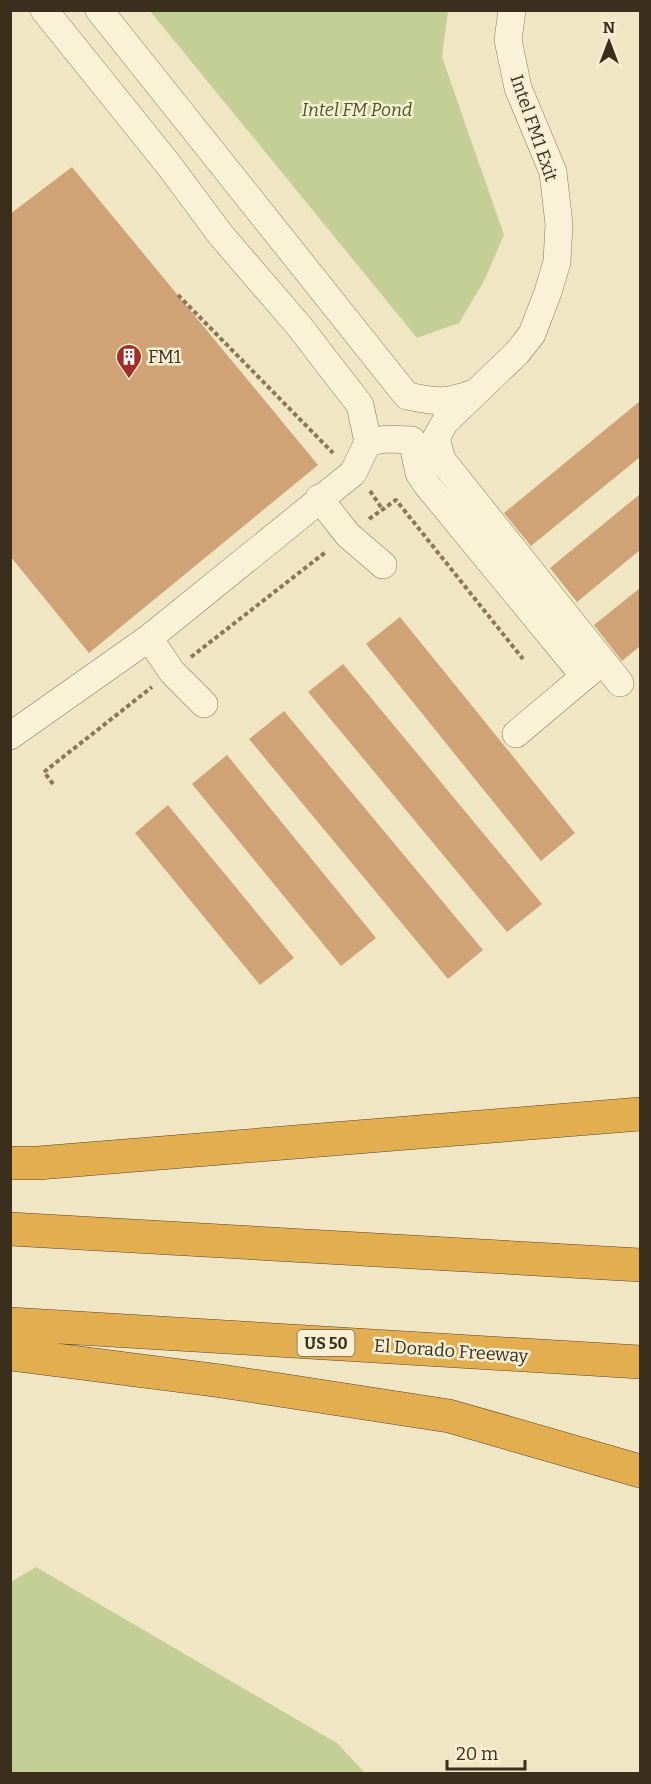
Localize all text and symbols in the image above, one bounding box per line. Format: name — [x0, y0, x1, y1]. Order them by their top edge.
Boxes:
north arrow — [579, 12, 639, 72]
text: N — [603, 18, 615, 37]
street label: Intel FM1 Exit — [505, 72, 563, 185]
park label: Intel FM Pond — [302, 99, 413, 121]
building icon: FM1 — [114, 342, 144, 380]
place label: FM1 — [148, 346, 182, 368]
road number: US 50 — [298, 1330, 354, 1356]
street label: El Dorado Freeway — [373, 1335, 529, 1367]
scale bar — [447, 1733, 525, 1771]
text: 20 m — [456, 1743, 498, 1765]

